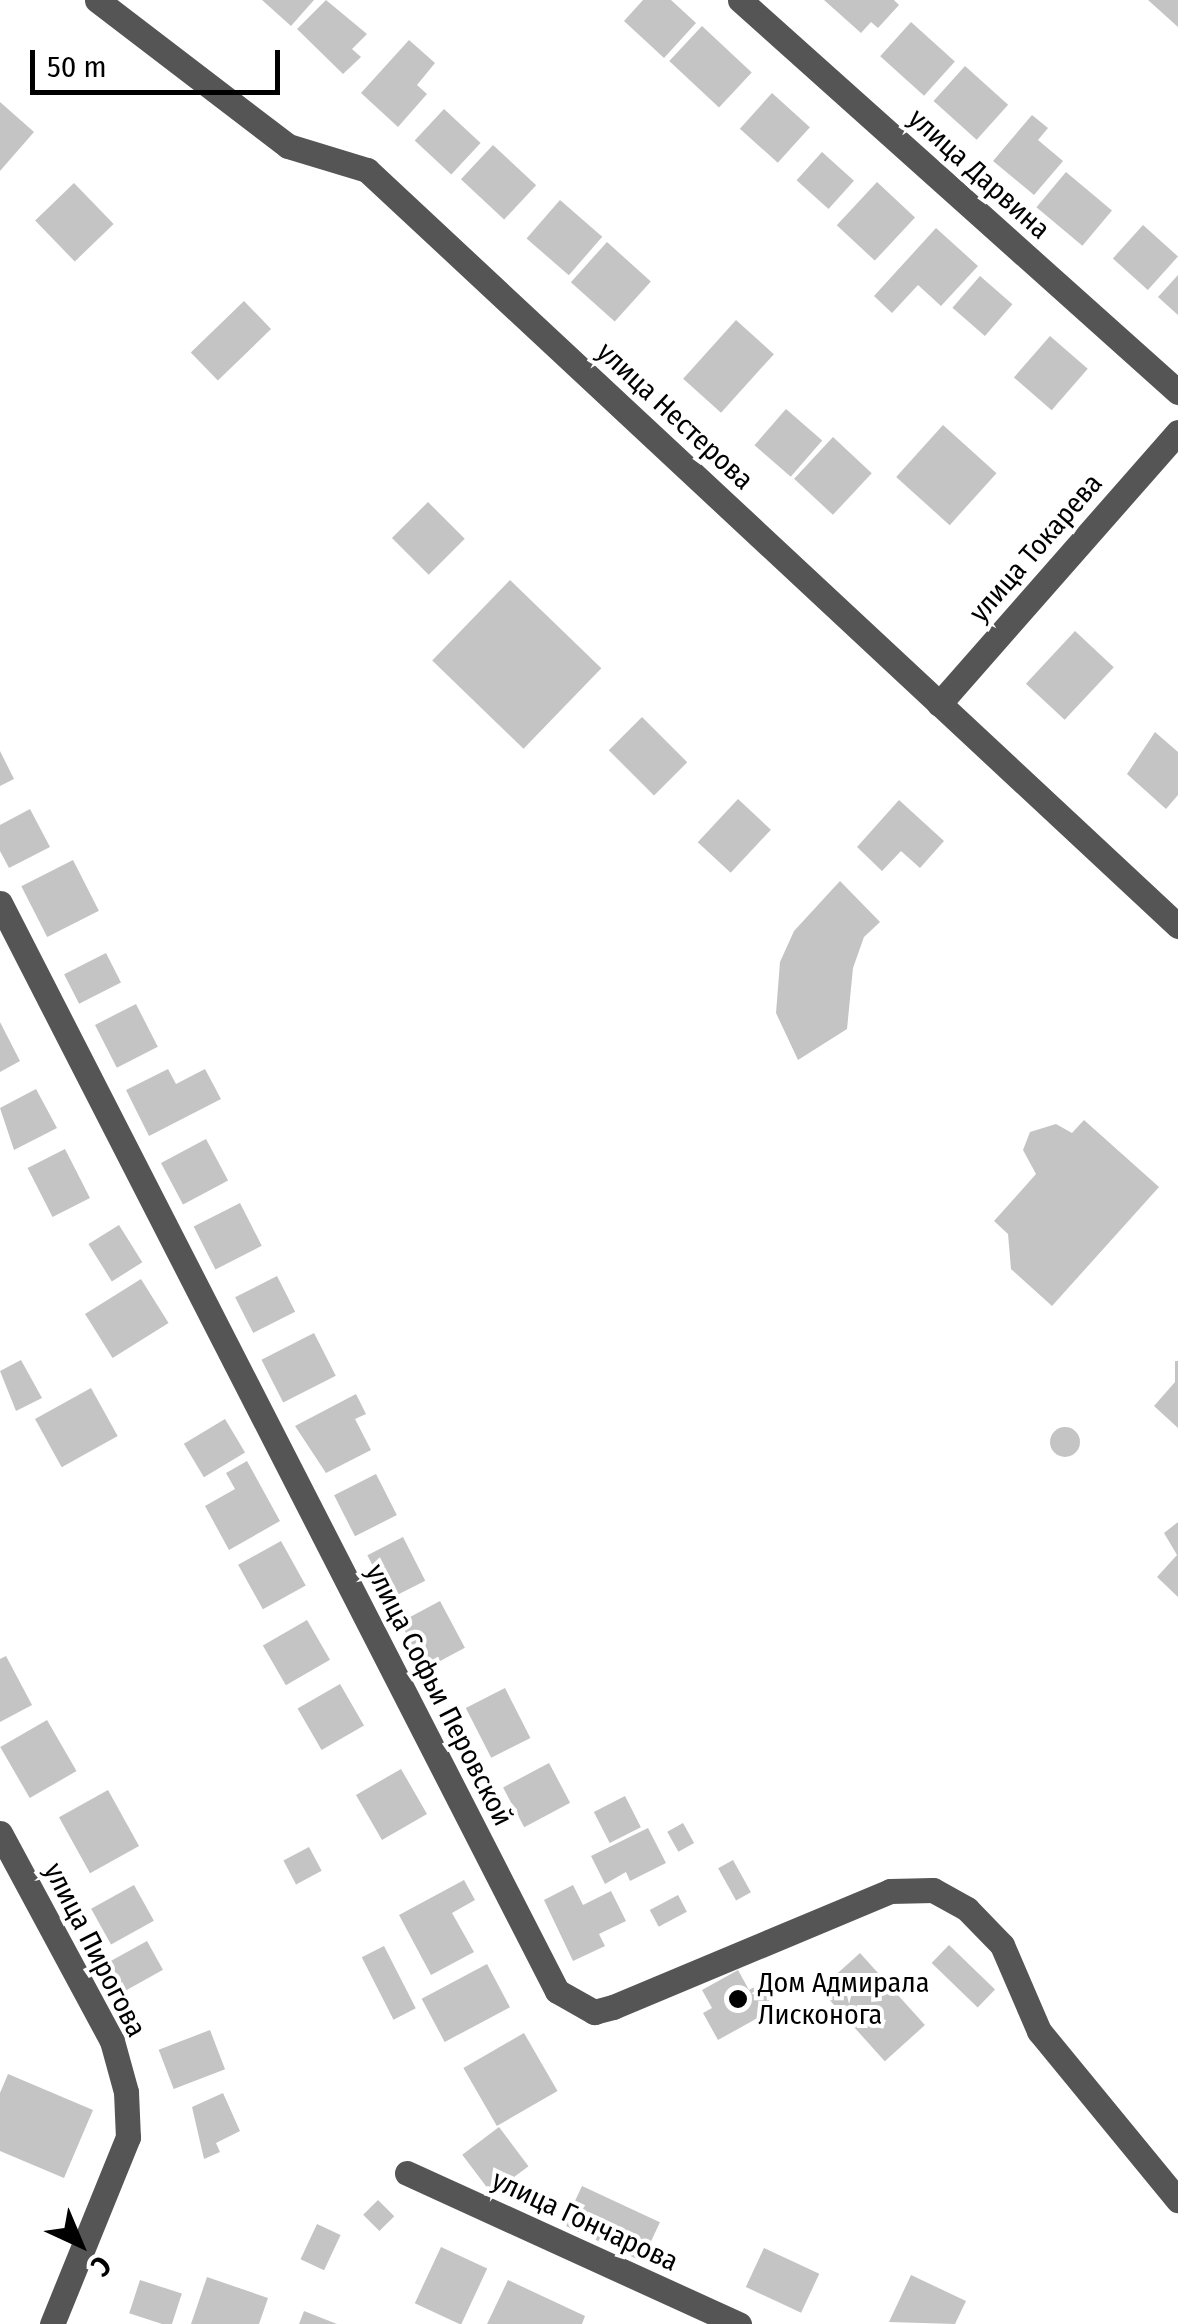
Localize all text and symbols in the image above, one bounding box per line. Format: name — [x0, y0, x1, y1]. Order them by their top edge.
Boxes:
scale bar — [35, 30, 285, 92]
text: 50 m — [47, 49, 107, 85]
street label: улица Дарвина — [901, 102, 1057, 246]
street label: улица Нестерова — [590, 335, 760, 497]
street label: улица Токарева — [962, 467, 1110, 629]
street label: улица Софьи Перовской — [358, 1559, 520, 1831]
street label: улица Пирогова — [37, 1857, 153, 2043]
place label: Дом Адмирала Лисконога — [758, 1966, 929, 2032]
marker: Дом Адмирала Лисконога — [727, 1988, 749, 2010]
street label: улица Гончарова — [487, 2163, 683, 2279]
north arrow — [30, 2194, 130, 2294]
text: С — [84, 2249, 118, 2283]

